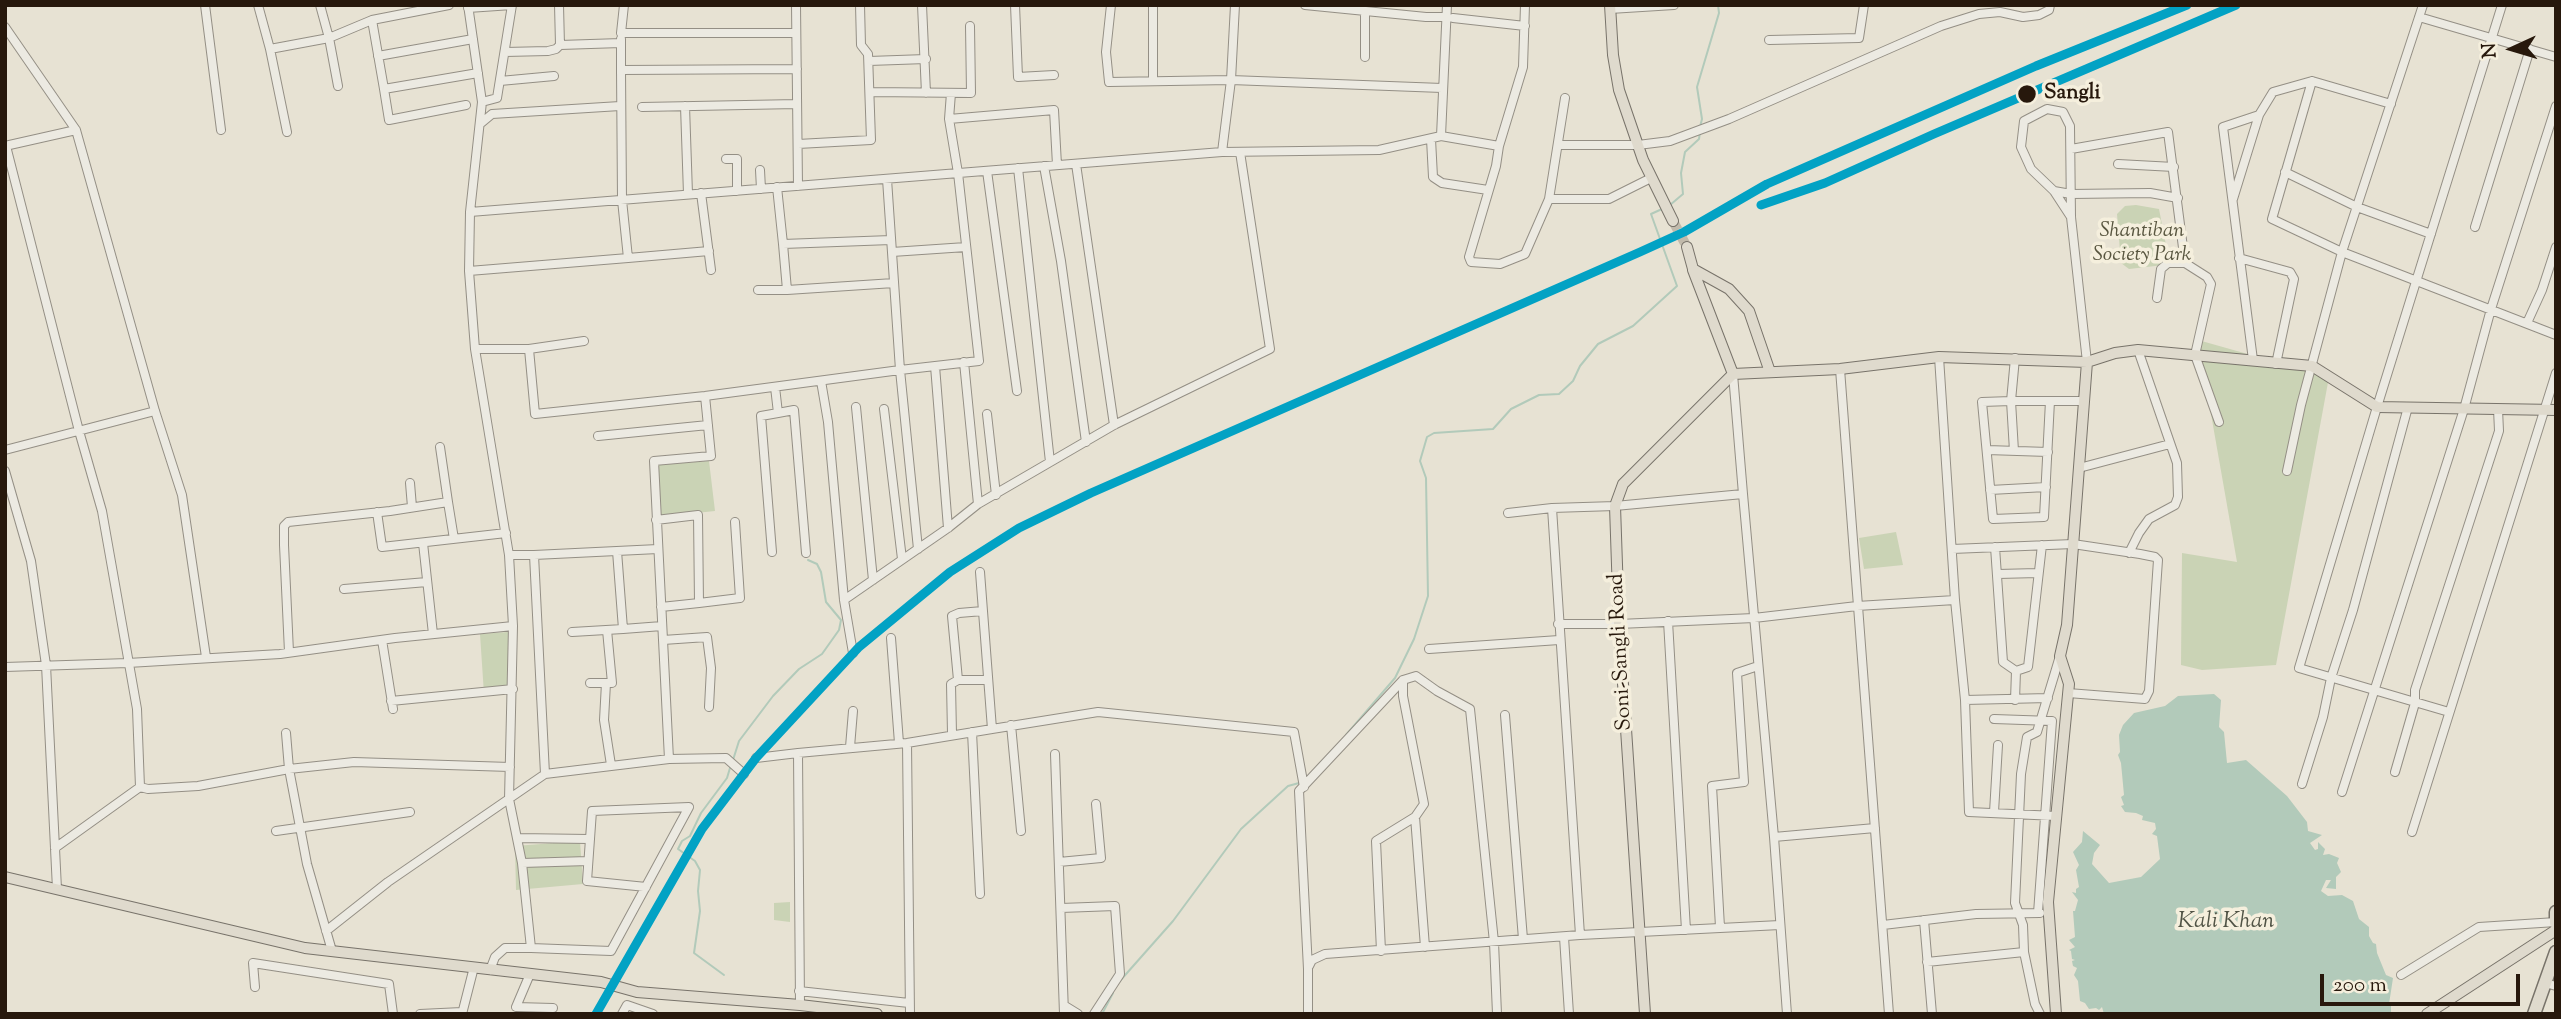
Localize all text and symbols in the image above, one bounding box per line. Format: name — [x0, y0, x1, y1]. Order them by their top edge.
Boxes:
north arrow — [2477, 14, 2547, 84]
text: N — [2477, 42, 2505, 59]
place label: Sangli — [2044, 81, 2100, 107]
marker: Sangli — [2016, 83, 2038, 105]
park label: Shantiban Society Park — [2093, 219, 2191, 269]
street label: Soni-Sangli Road — [1605, 573, 1639, 731]
water label: Kali Khan — [2178, 909, 2274, 937]
scale bar — [2323, 960, 2522, 1004]
text: 200 m — [2333, 971, 2387, 1001]

